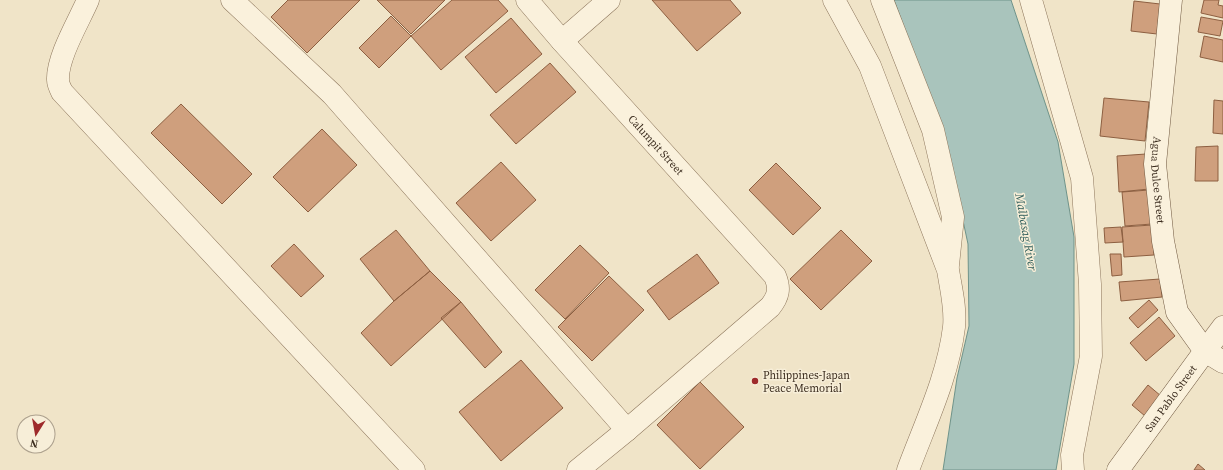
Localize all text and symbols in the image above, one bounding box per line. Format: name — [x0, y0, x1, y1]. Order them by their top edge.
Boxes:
street label: Calumpit Street — [625, 112, 688, 178]
street label: Agua Dulce Street — [1148, 136, 1169, 225]
water label: Malbasag River — [1011, 191, 1041, 273]
street label: San Pablo Street — [1141, 361, 1200, 435]
place label: Philippines-Japan Peace Memorial — [763, 368, 850, 396]
marker: Philippines-Japan Peace Memorial — [750, 376, 760, 386]
north arrow — [16, 414, 56, 454]
text: N — [29, 435, 40, 451]

